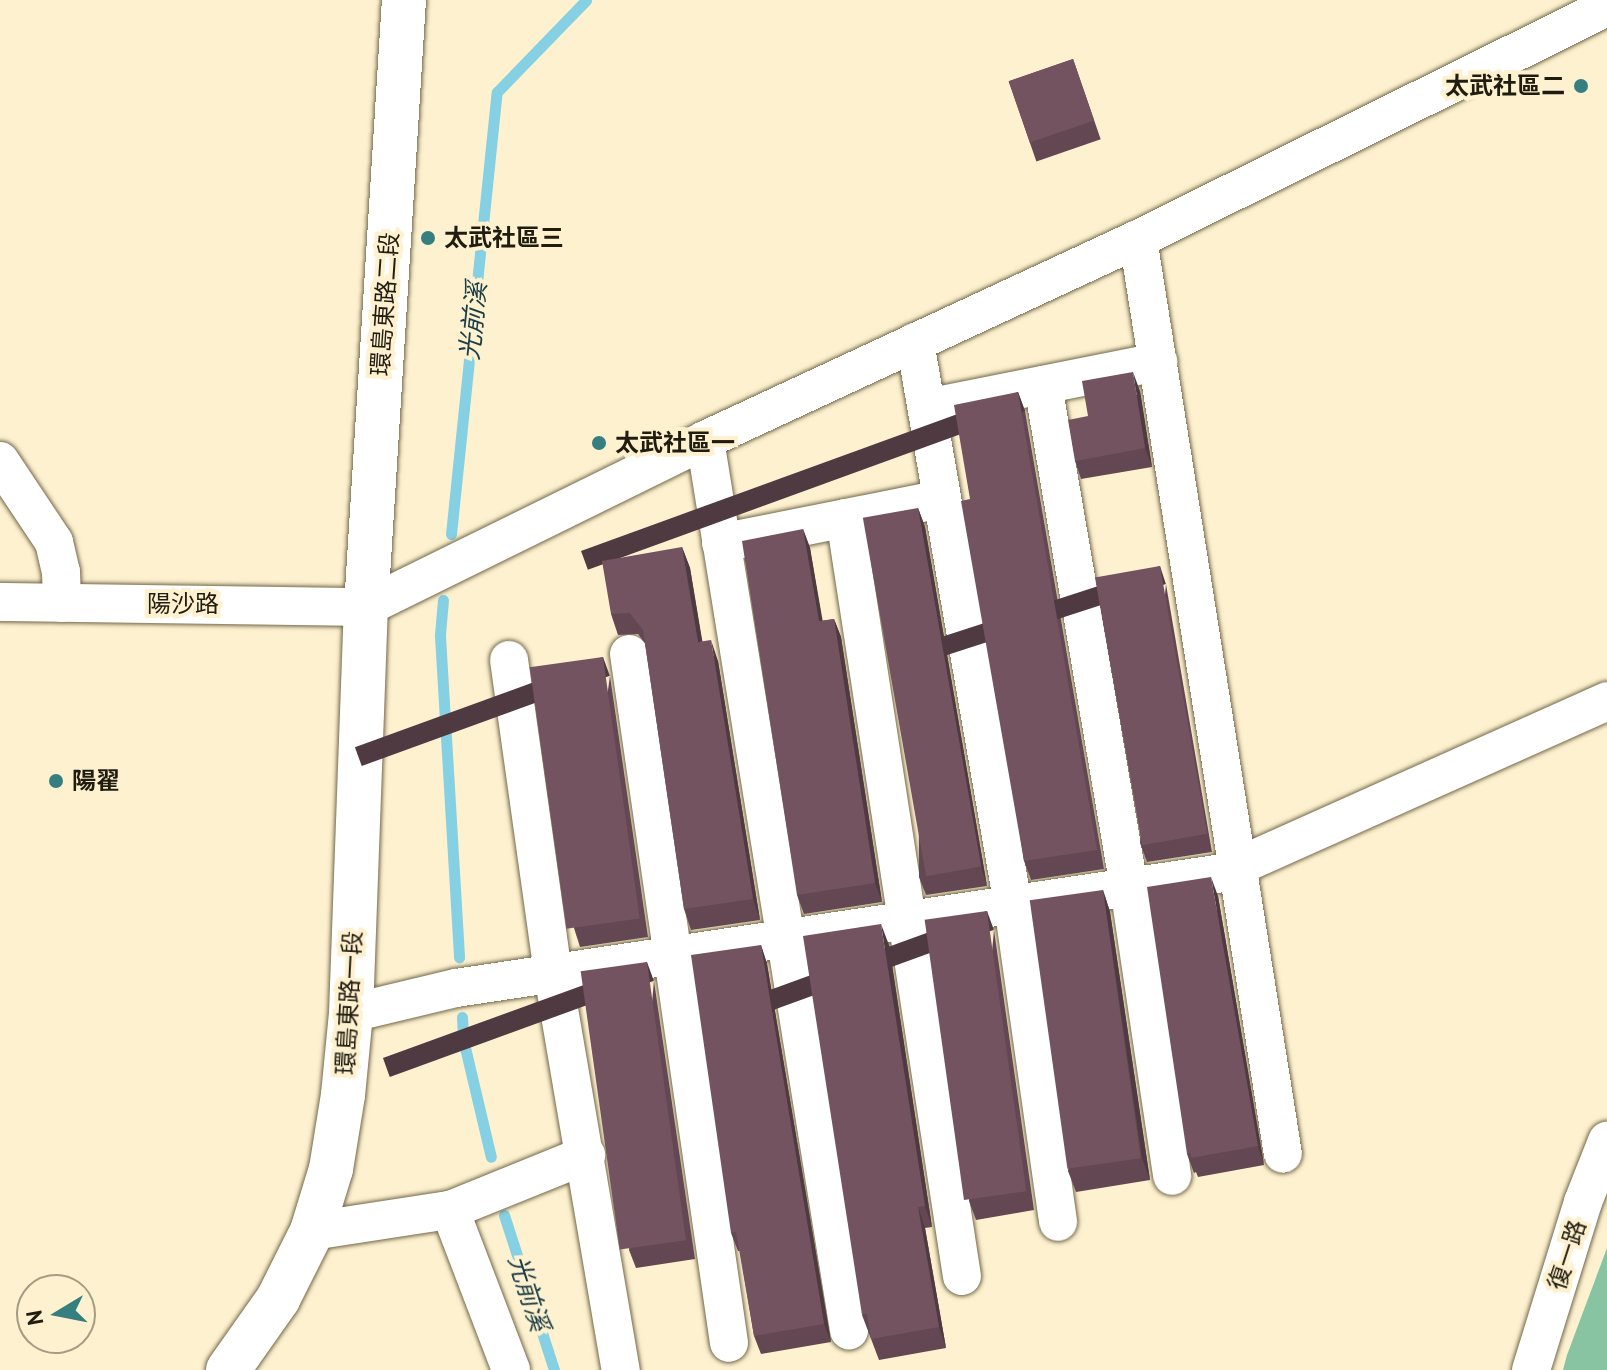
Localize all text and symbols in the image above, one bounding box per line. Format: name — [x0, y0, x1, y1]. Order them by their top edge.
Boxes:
place label: 太武社區二 — [1445, 72, 1565, 100]
marker: 太武社區二 — [1572, 77, 1590, 95]
place label: 太武社區三 — [444, 224, 564, 252]
marker: 太武社區三 — [419, 229, 437, 247]
street label: 環島東路二段 — [366, 231, 404, 377]
water label: 光前溪 — [453, 281, 493, 361]
place label: 太武社區一 — [615, 429, 735, 457]
marker: 太武社區一 — [590, 434, 608, 452]
street label: 陽沙路 — [147, 590, 219, 618]
place label: 陽翟 — [72, 767, 120, 795]
marker: 陽翟 — [47, 772, 65, 790]
street label: 環島東路一段 — [331, 930, 367, 1076]
street label: 復一路 — [1542, 1216, 1592, 1294]
water label: 光前溪 — [502, 1251, 556, 1335]
north arrow — [16, 1274, 96, 1354]
text: N — [19, 1308, 49, 1327]

